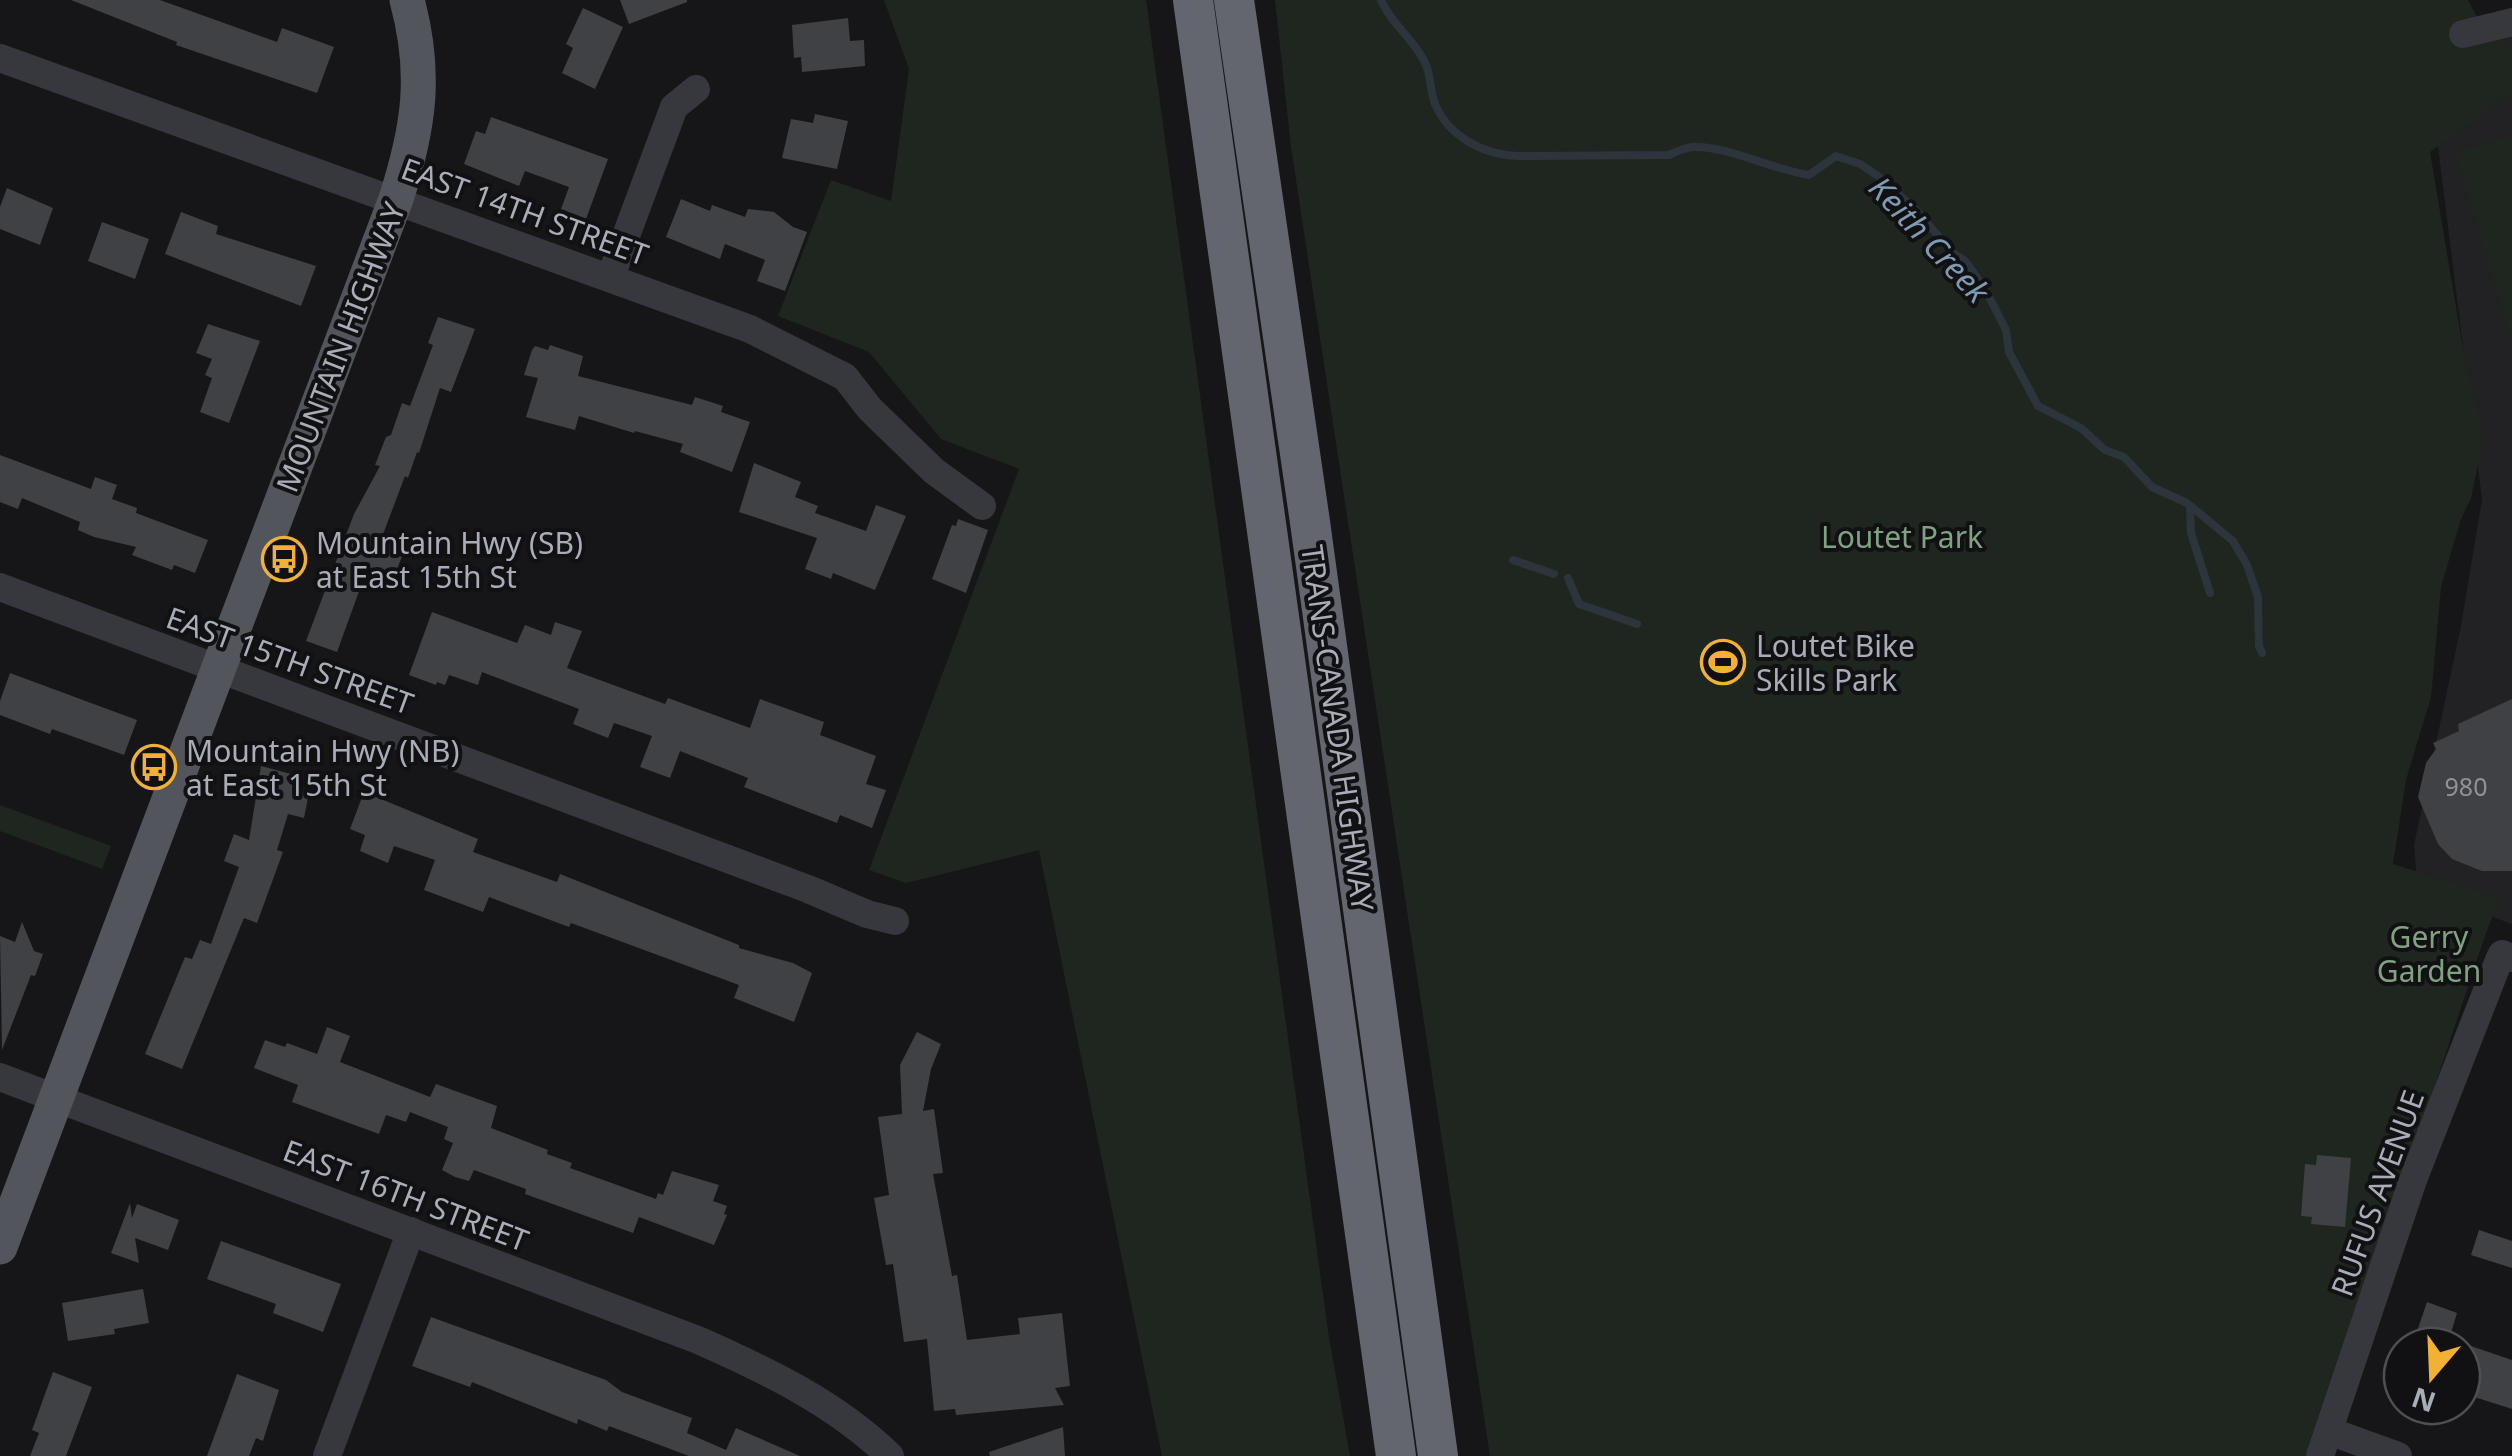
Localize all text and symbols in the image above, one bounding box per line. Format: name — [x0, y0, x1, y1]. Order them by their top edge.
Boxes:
street label: EAST 14TH STREET — [396, 147, 654, 275]
water label: Keith Creek — [1860, 166, 2001, 312]
street label: MOUNTAIN HIGHWAY — [266, 196, 414, 498]
park label: Loutet Park — [1821, 516, 1983, 557]
place label: Mountain Hwy (SB) at East 15th St — [316, 522, 583, 597]
bus stop icon: Mountain Hwy (SB) at East 15th St — [261, 536, 307, 582]
street label: TRANS-CANADA HIGHWAY — [1292, 542, 1384, 914]
street label: EAST 15TH STREET — [161, 596, 419, 724]
place label: Loutet Bike Skills Park — [1756, 625, 1915, 700]
sports icon: Loutet Bike Skills Park — [1700, 639, 1746, 685]
place label: Mountain Hwy (NB) at East 15th St — [186, 730, 459, 805]
bus stop icon: Mountain Hwy (NB) at East 15th St — [131, 744, 177, 790]
house number: 980 — [2445, 769, 2487, 803]
park label: Gerry Garden — [2377, 916, 2481, 991]
street label: RUFUS AVENUE — [2321, 1084, 2433, 1302]
street label: EAST 16TH STREET — [277, 1129, 535, 1261]
north arrow — [2382, 1326, 2482, 1426]
text: N — [2407, 1379, 2440, 1422]

